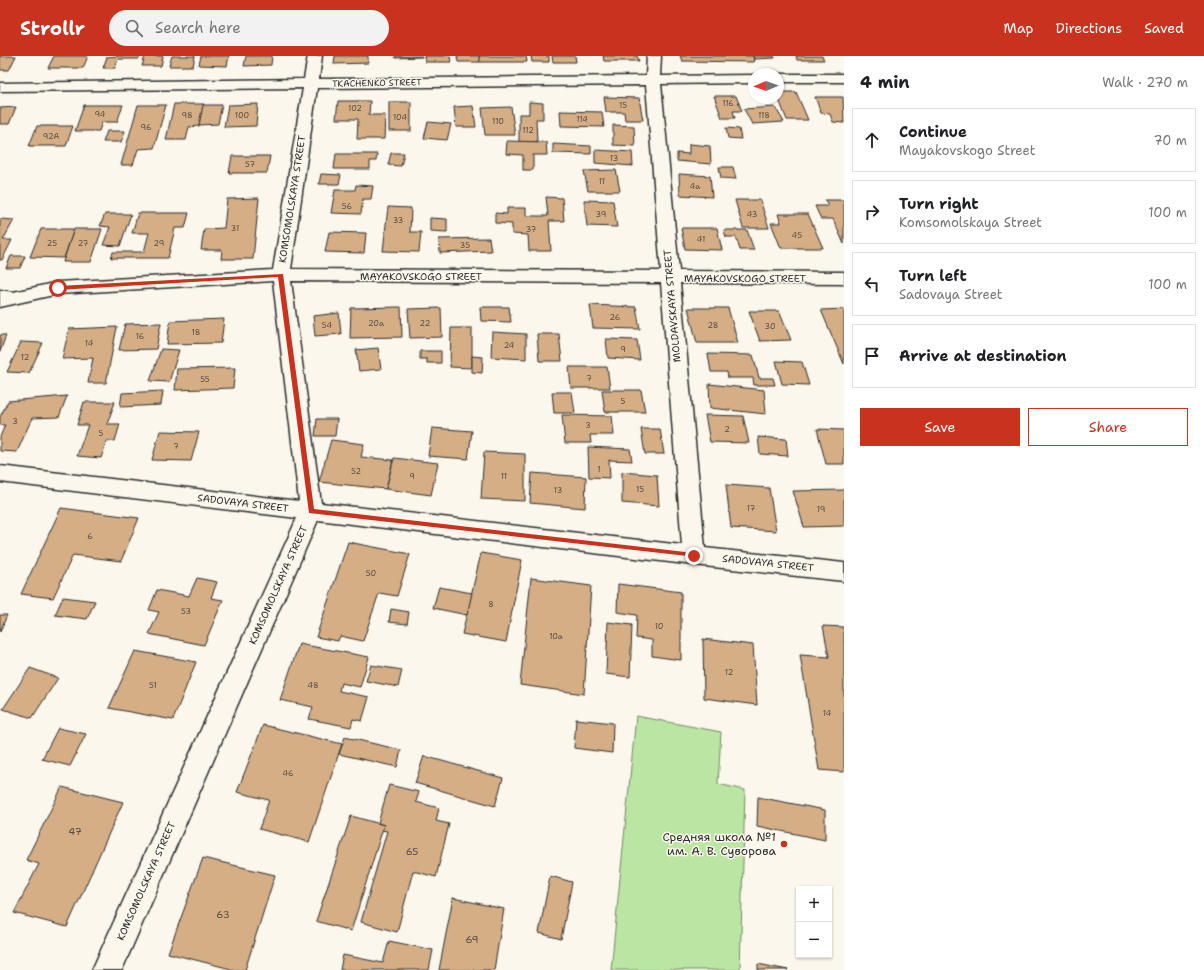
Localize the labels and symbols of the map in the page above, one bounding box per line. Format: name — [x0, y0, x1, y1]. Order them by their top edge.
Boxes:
north arrow — [748, 68, 784, 104]
street label: TKACHENKO STREET — [332, 76, 422, 90]
house number: 116 — [722, 98, 734, 109]
house number: 15 — [619, 100, 627, 111]
house number: 102 — [348, 103, 362, 114]
house number: 94 — [95, 109, 106, 120]
house number: 98 — [181, 110, 193, 121]
house number: 100 — [235, 110, 249, 121]
house number: 118 — [758, 110, 770, 121]
house number: 104 — [393, 112, 407, 123]
house number: 114 — [576, 114, 588, 125]
house number: 110 — [492, 116, 504, 127]
house number: 96 — [140, 122, 152, 133]
house number: 112 — [522, 125, 534, 136]
house number: 92А — [43, 131, 59, 142]
street label: KOMSOMOLSKAYA STREET — [276, 134, 308, 264]
house number: 13 — [610, 153, 618, 164]
house number: 57 — [245, 159, 255, 170]
house number: 11 — [599, 176, 605, 187]
house number: 4а — [690, 181, 700, 192]
house number: 56 — [342, 201, 353, 212]
house number: 39 — [596, 209, 606, 220]
house number: 43 — [747, 209, 757, 220]
house number: 33 — [393, 215, 403, 226]
house number: 31 — [231, 223, 239, 234]
house number: 37 — [526, 224, 537, 235]
house number: 45 — [792, 230, 802, 241]
house number: 41 — [697, 234, 705, 245]
house number: 25 — [47, 238, 57, 249]
house number: 27 — [78, 238, 89, 249]
house number: 29 — [154, 238, 164, 249]
house number: 35 — [460, 240, 470, 251]
street label: MOLDAVSKAYA STREET — [661, 249, 683, 363]
street label: MAYAKOVSKOGO STREET — [360, 270, 482, 283]
street label: MAYAKOVSKOGO STREET — [684, 272, 806, 285]
route start — [49, 279, 67, 297]
house number: 26 — [610, 312, 621, 323]
house number: 20а — [368, 318, 384, 329]
house number: 22 — [420, 318, 431, 329]
house number: 54 — [322, 320, 333, 331]
house number: 28 — [708, 320, 718, 331]
house number: 30 — [764, 321, 776, 332]
house number: 18 — [192, 327, 200, 338]
house number: 16 — [136, 331, 145, 342]
house number: 14 — [85, 338, 94, 349]
house number: 24 — [504, 340, 515, 351]
house number: 9 — [620, 344, 626, 355]
house number: 12 — [21, 352, 30, 363]
house number: 7 — [586, 373, 592, 384]
house number: 55 — [200, 374, 210, 385]
house number: 5 — [621, 396, 626, 407]
house number: 3 — [12, 416, 18, 427]
house number: 3 — [585, 420, 591, 431]
house number: 2 — [724, 424, 730, 435]
house number: 5 — [99, 428, 104, 439]
house number: 7 — [173, 441, 179, 452]
house number: 1 — [597, 464, 601, 475]
house number: 52 — [351, 466, 361, 477]
house number: 9 — [409, 471, 415, 482]
house number: 11 — [501, 471, 507, 482]
house number: 15 — [636, 484, 644, 495]
house number: 13 — [554, 485, 562, 496]
street label: SADOVAYA STREET — [197, 491, 289, 515]
house number: 17 — [747, 503, 756, 514]
house number: 19 — [817, 504, 825, 515]
street label: KOMSOMOLSKAYA STREET — [246, 524, 310, 646]
house number: 6 — [87, 531, 93, 542]
route end — [685, 547, 703, 565]
street label: SADOVAYA STREET — [722, 552, 814, 574]
house number: 50 — [366, 568, 376, 579]
house number: 8 — [488, 599, 494, 610]
house number: 53 — [181, 606, 191, 617]
house number: 10 — [655, 621, 663, 632]
house number: 10а — [549, 631, 563, 642]
house number: 12 — [725, 667, 734, 678]
house number: 51 — [149, 680, 157, 691]
house number: 48 — [307, 680, 319, 691]
house number: 14 — [823, 708, 832, 719]
house number: 46 — [282, 768, 294, 779]
street label: KOMSOMOLSKAYA STREET — [114, 820, 178, 942]
house number: 47 — [68, 825, 82, 838]
place label: Средняя школа №1 им. А. В. Суворова — [662, 829, 777, 859]
marker: Средняя школа №1 им. А. В. Суворова — [779, 839, 789, 849]
house number: 65 — [406, 845, 418, 858]
house number: 63 — [216, 908, 230, 921]
house number: 69 — [465, 933, 479, 946]

